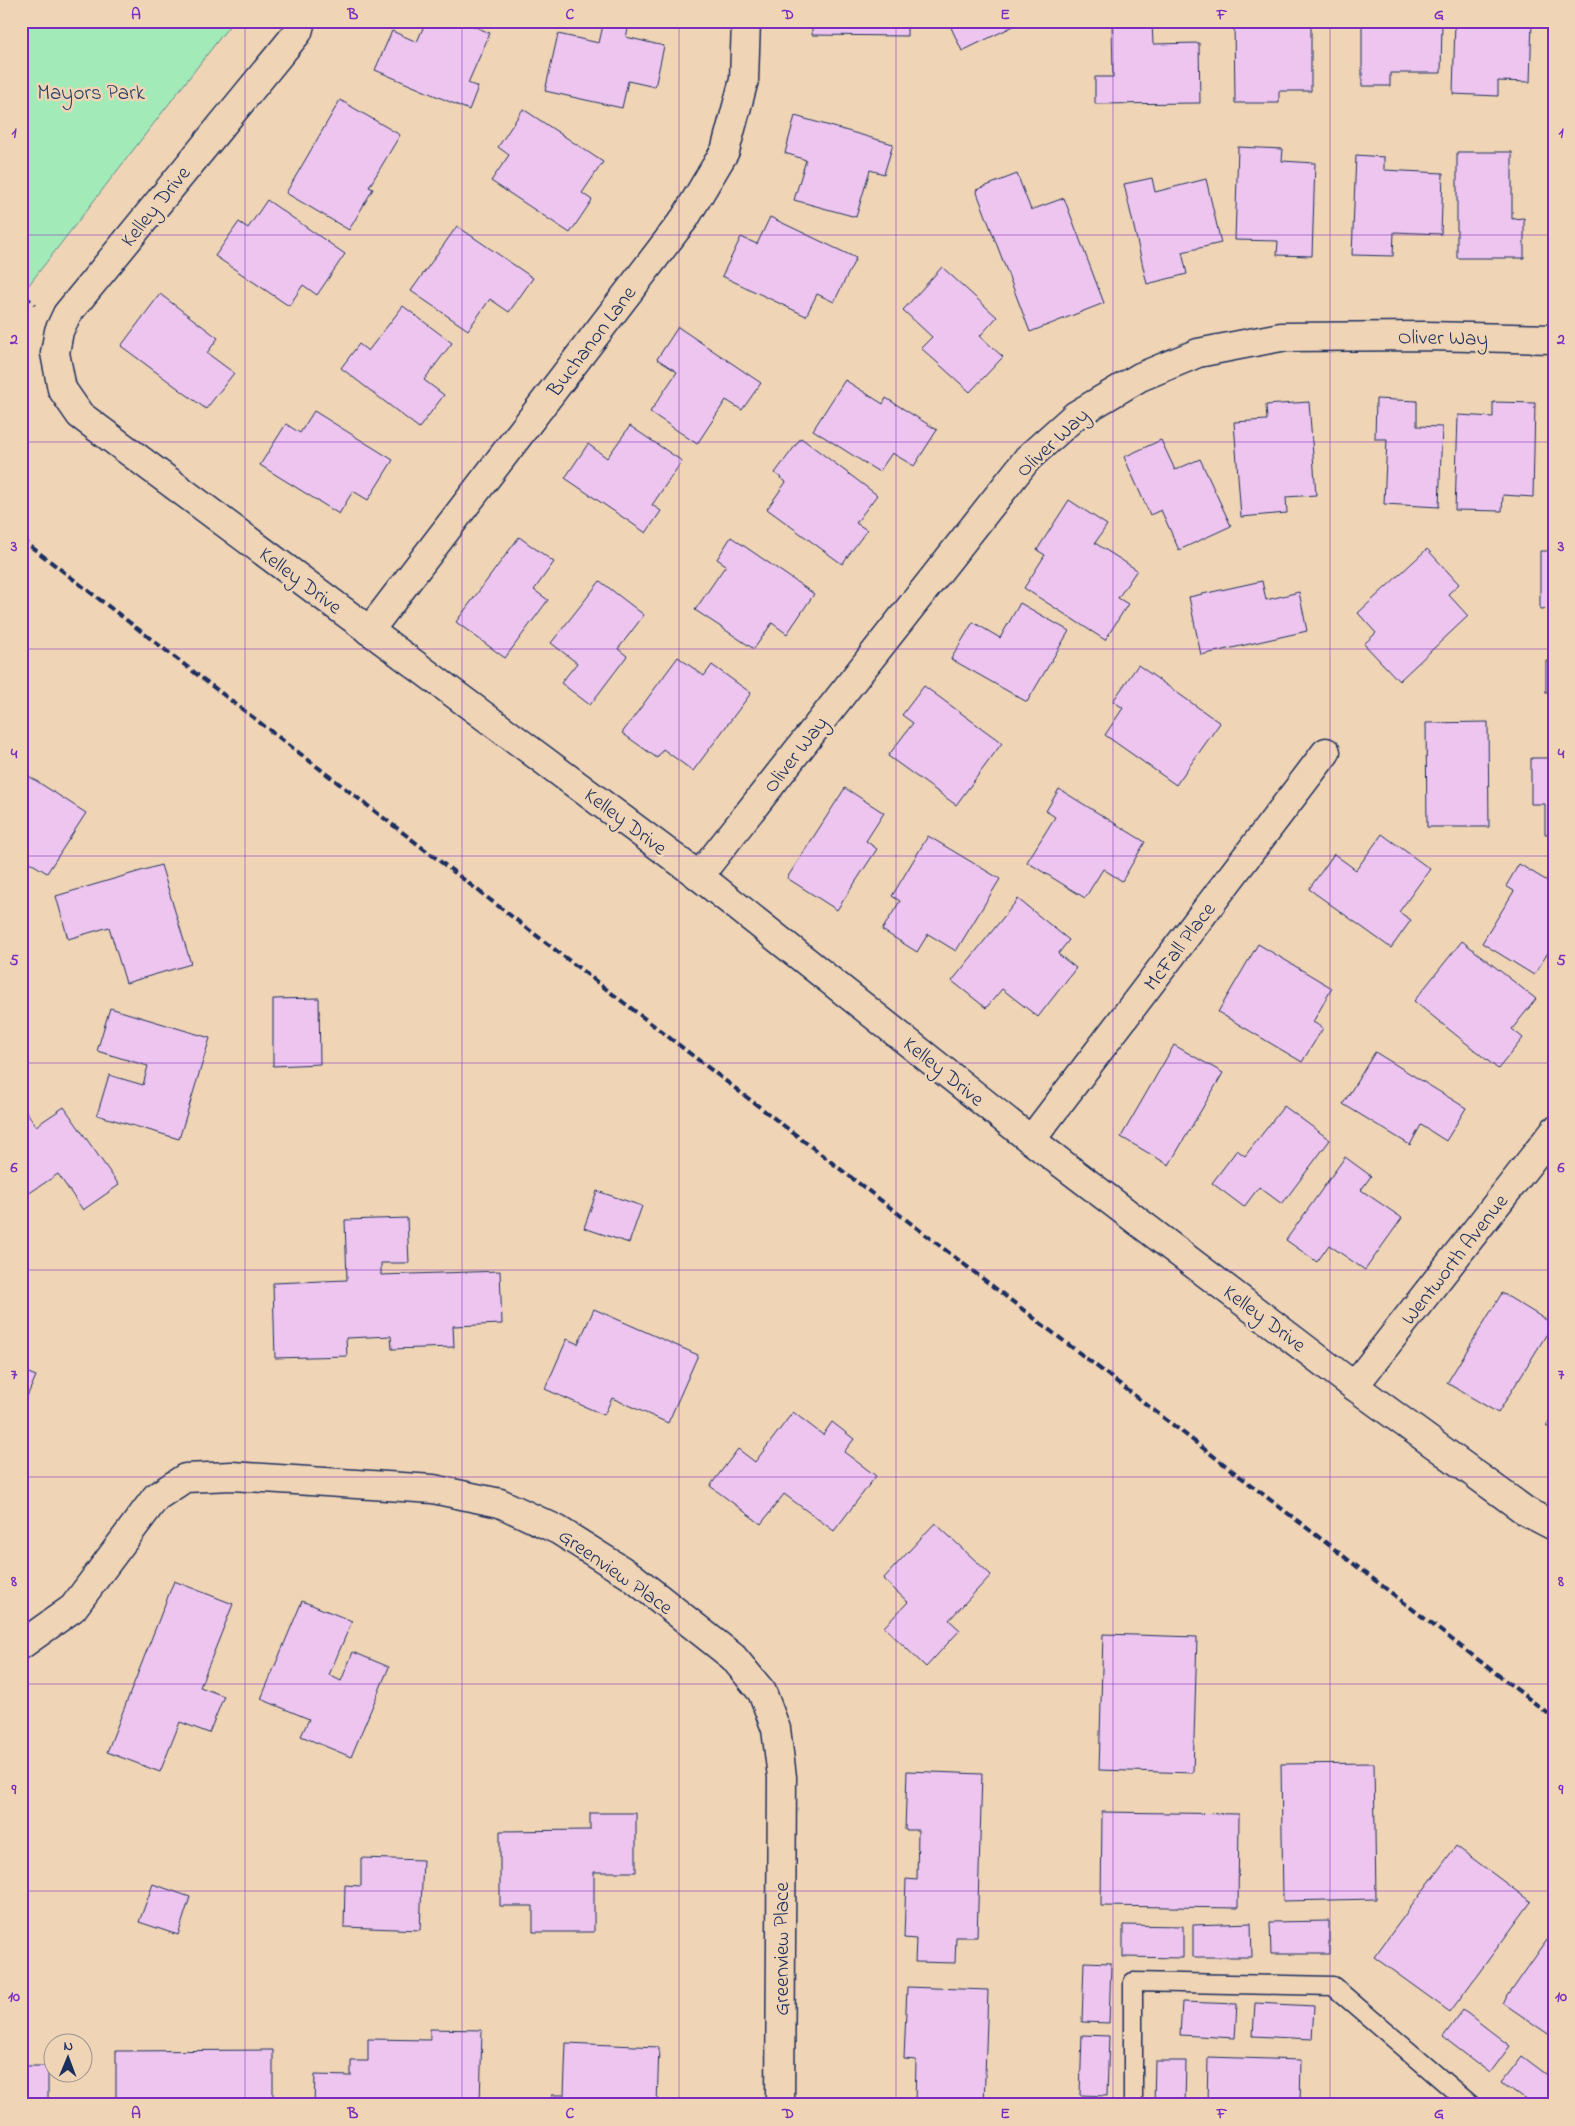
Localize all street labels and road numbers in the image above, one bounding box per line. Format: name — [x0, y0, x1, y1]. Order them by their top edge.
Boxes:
street label: Kelley Drive — [114, 160, 201, 256]
street label: Buchanon Lane — [540, 280, 645, 405]
street label: Oliver Way — [1398, 323, 1488, 357]
street label: Oliver Way — [1010, 402, 1098, 487]
street label: Kelley Drive — [251, 540, 348, 625]
street label: Oliver Way — [757, 710, 838, 801]
street label: Kelley Drive — [576, 781, 673, 866]
street label: McFall Place — [1137, 896, 1224, 998]
street label: Kelley Drive — [894, 1030, 990, 1117]
street label: Wentworth Avenue — [1395, 1188, 1517, 1332]
street label: Kelley Drive — [1215, 1278, 1312, 1363]
street label: Greenview Place — [552, 1522, 679, 1624]
street label: Greenview Place — [768, 1882, 798, 2016]

